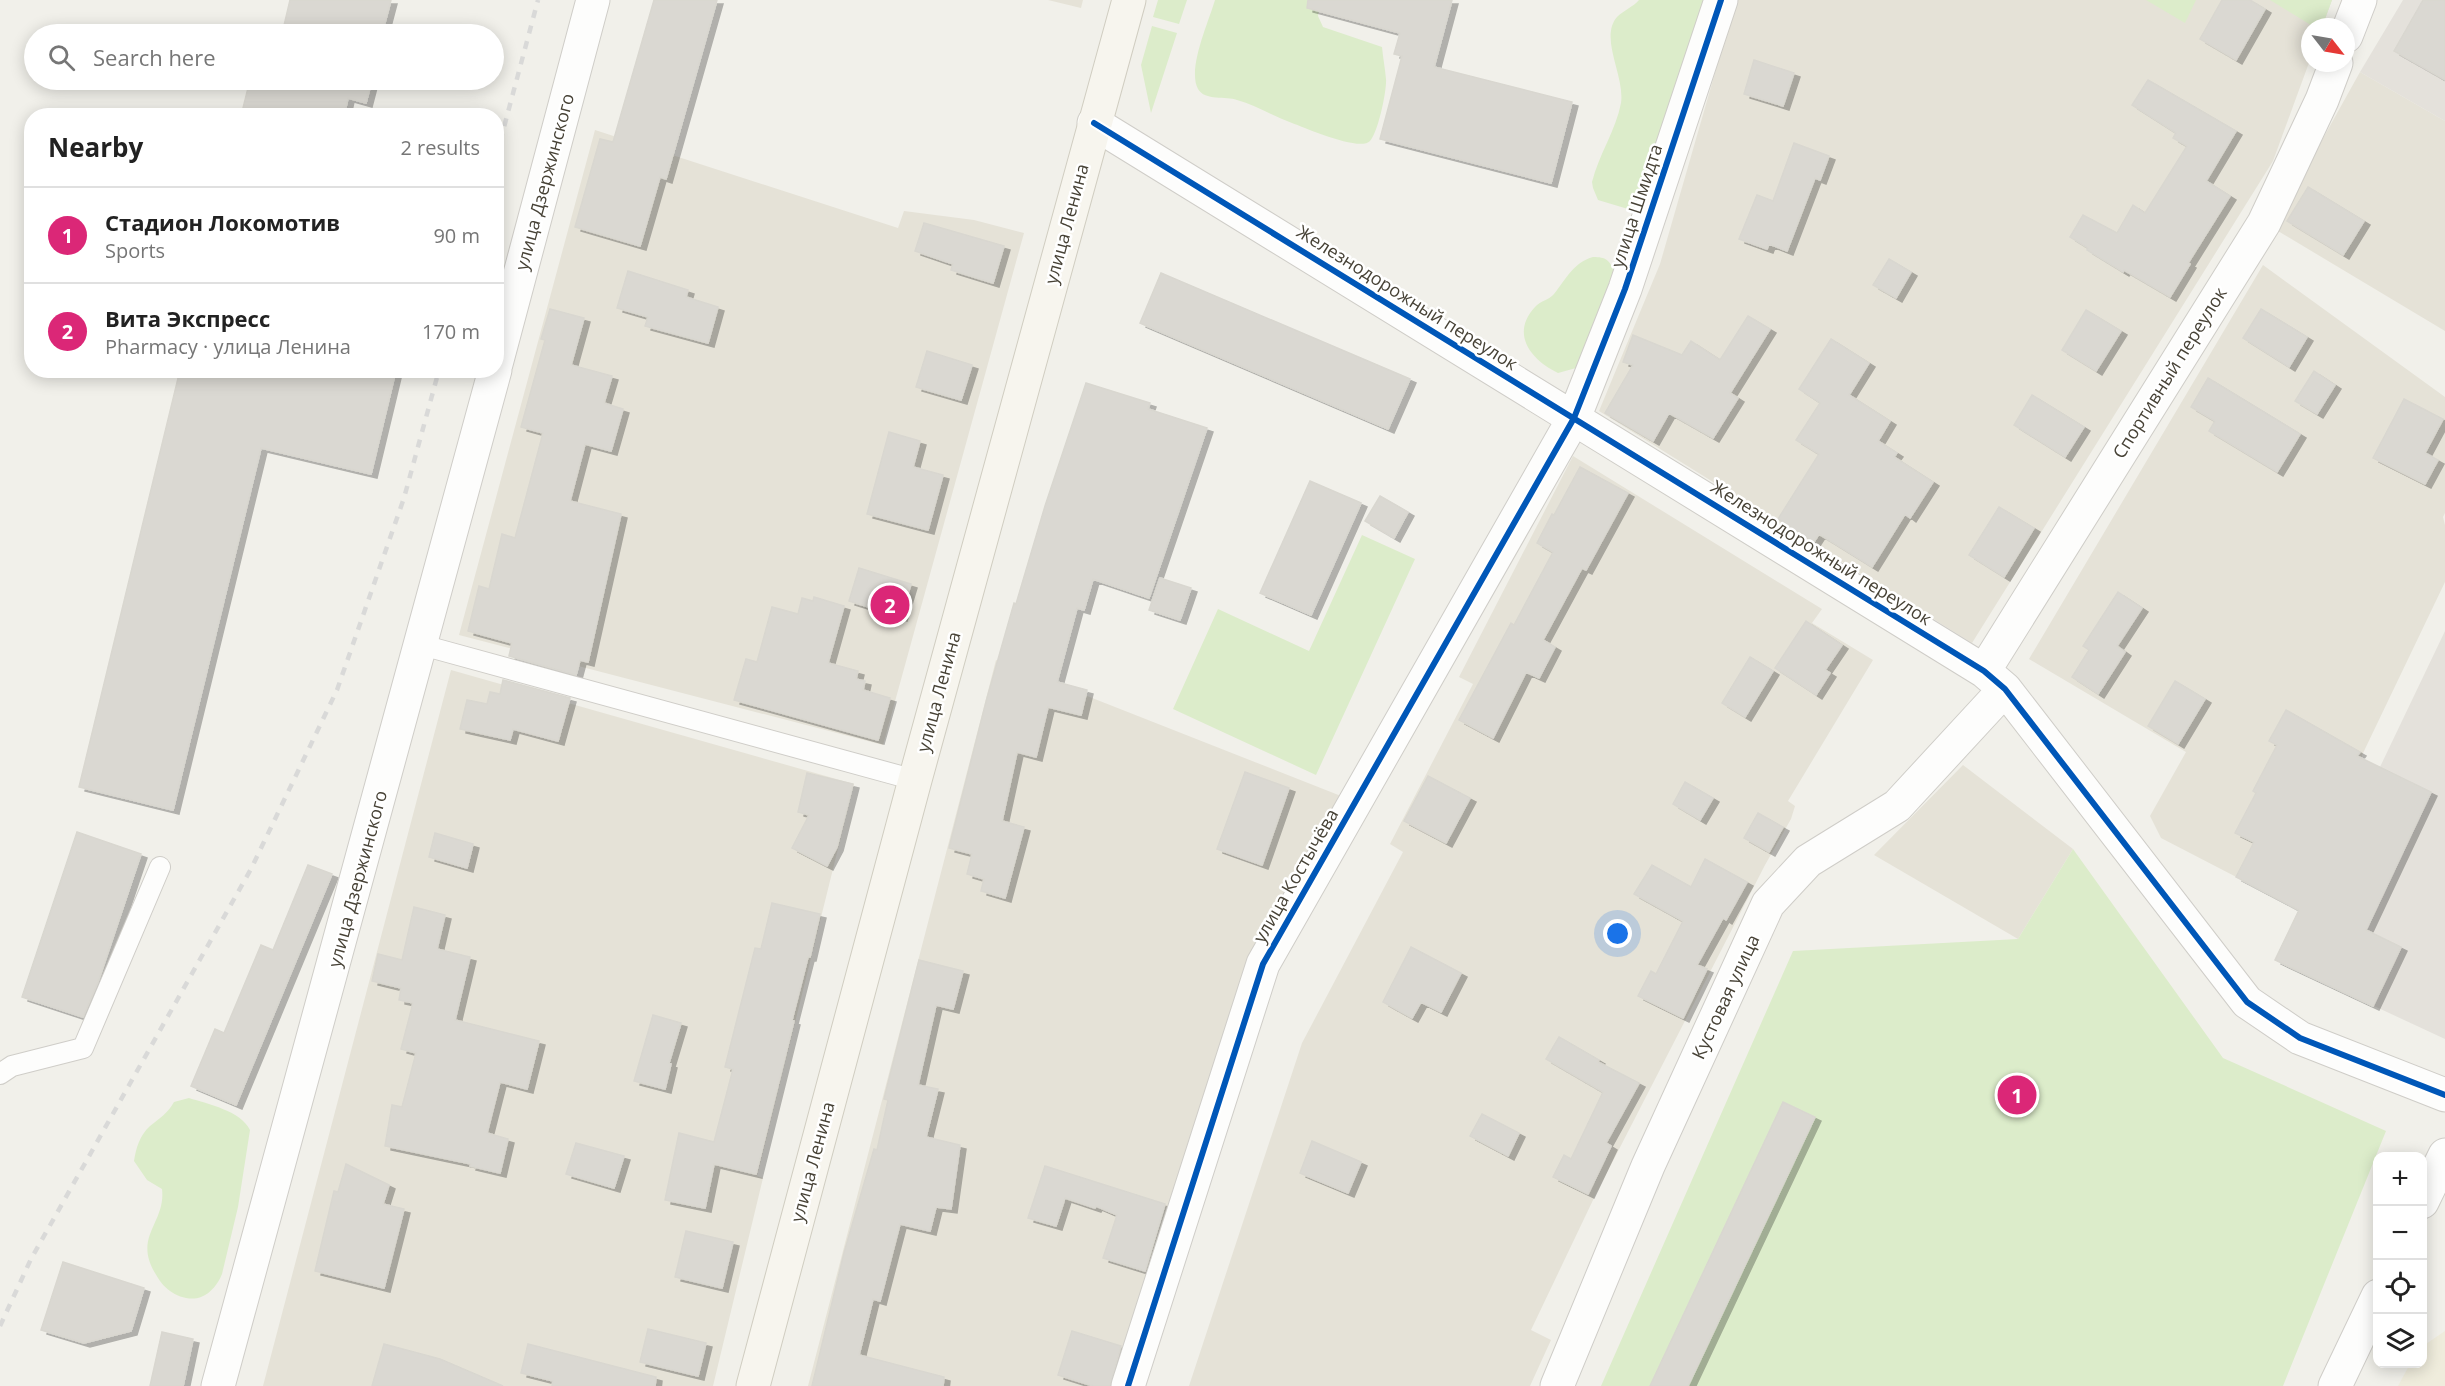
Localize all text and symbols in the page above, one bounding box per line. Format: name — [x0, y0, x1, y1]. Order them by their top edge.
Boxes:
north arrow — [2301, 18, 2355, 72]
search box — [24, 24, 504, 90]
icon: search — [45, 41, 78, 74]
text: Search here — [93, 42, 216, 72]
street label: улица Дзержинского — [509, 91, 579, 273]
text: Nearby — [48, 129, 143, 165]
text: 2 results — [400, 134, 480, 161]
street label: улица Шмидта — [1605, 141, 1667, 271]
street label: улица Ленина — [1038, 161, 1094, 287]
text: Стадион Локомотив — [105, 207, 340, 237]
street label: Железнодорожный переулок — [1293, 219, 1523, 376]
text: 1 — [62, 222, 73, 249]
text: 90 m — [433, 222, 480, 249]
text: Sports — [105, 237, 165, 264]
street label: Спортивный переулок — [2107, 282, 2232, 463]
text: Вита Экспресс — [105, 303, 270, 333]
text: 2 — [62, 318, 73, 345]
text: 170 m — [422, 318, 480, 345]
text: Pharmacy · улица Ленина — [105, 333, 351, 360]
street label: Железнодорожный переулок — [1707, 474, 1937, 631]
pin: 2 — [870, 582, 910, 628]
street label: улица Ленина — [910, 629, 966, 755]
street label: улица Дзержинского — [322, 788, 392, 970]
street label: улица Костычёва — [1247, 804, 1343, 947]
your location — [1603, 919, 1632, 948]
street label: Кустовая улица — [1686, 930, 1764, 1063]
pin: 1 — [1998, 1072, 2036, 1118]
street label: улица Ленина — [784, 1099, 840, 1225]
map controls — [2373, 1152, 2427, 1368]
button: + — [2373, 1152, 2427, 1206]
button: − — [2373, 1206, 2427, 1260]
button: locate — [2373, 1260, 2427, 1314]
button: layers — [2373, 1314, 2427, 1368]

